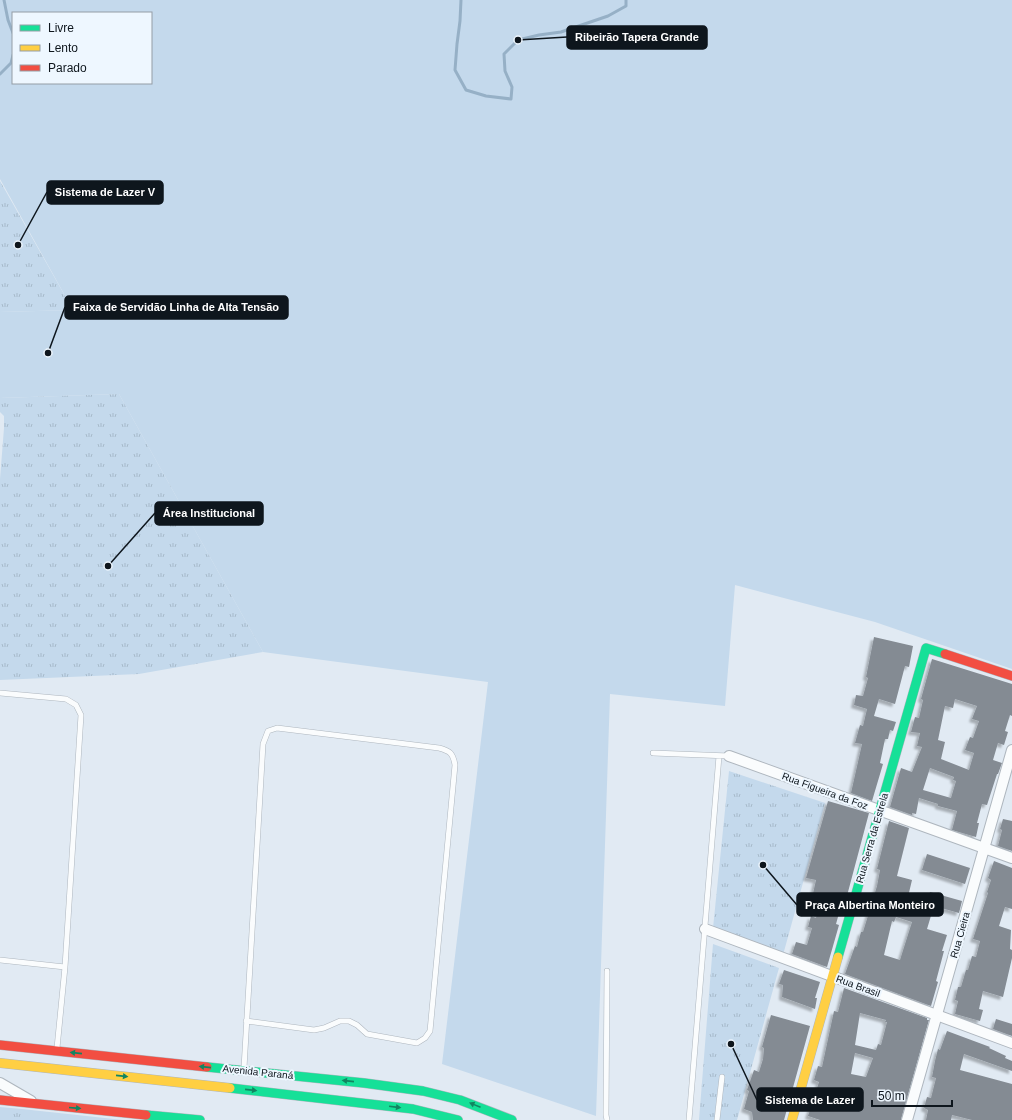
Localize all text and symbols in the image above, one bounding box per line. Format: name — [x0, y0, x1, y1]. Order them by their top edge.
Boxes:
legend — [12, 12, 152, 84]
text: Livre — [48, 21, 74, 35]
callout: Ribeirão Tapera Grande — [567, 26, 707, 49]
text: Ribeirão Tapera Grande — [575, 31, 699, 43]
text: Lento — [48, 41, 78, 55]
text: Parado — [48, 61, 87, 75]
callout: Sistema de Lazer V — [47, 181, 163, 204]
text: Sistema de Lazer V — [55, 186, 156, 198]
callout: Faixa de Servidão Linha de Alta Tensão — [65, 296, 288, 319]
text: Faixa de Servidão Linha de Alta Tensão — [73, 301, 279, 313]
callout: Área Institucional — [155, 502, 263, 525]
text: Área Institucional — [163, 507, 255, 519]
street label: Rua Figueira da Foz — [781, 770, 869, 812]
street label: Rua Serra da Estrela — [854, 791, 890, 884]
callout: Praça Albertina Monteiro — [797, 893, 943, 916]
text: Praça Albertina Monteiro — [805, 899, 935, 911]
street label: Rua Cieira — [948, 910, 972, 959]
street label: Rua Brasil — [834, 973, 882, 999]
one-way arrow — [70, 1050, 82, 1056]
street label: Avenida Paraná — [222, 1063, 294, 1081]
one-way arrow — [199, 1064, 211, 1070]
one-way arrow — [116, 1073, 128, 1080]
one-way arrow — [342, 1078, 354, 1085]
scale bar — [872, 1082, 952, 1108]
one-way arrow — [245, 1087, 258, 1094]
callout: Sistema de Lazer — [757, 1088, 863, 1111]
text: 50 m — [878, 1089, 905, 1103]
text: Sistema de Lazer — [765, 1094, 856, 1106]
one-way arrow — [469, 1102, 481, 1108]
one-way arrow — [388, 1104, 401, 1110]
one-way arrow — [69, 1105, 81, 1111]

